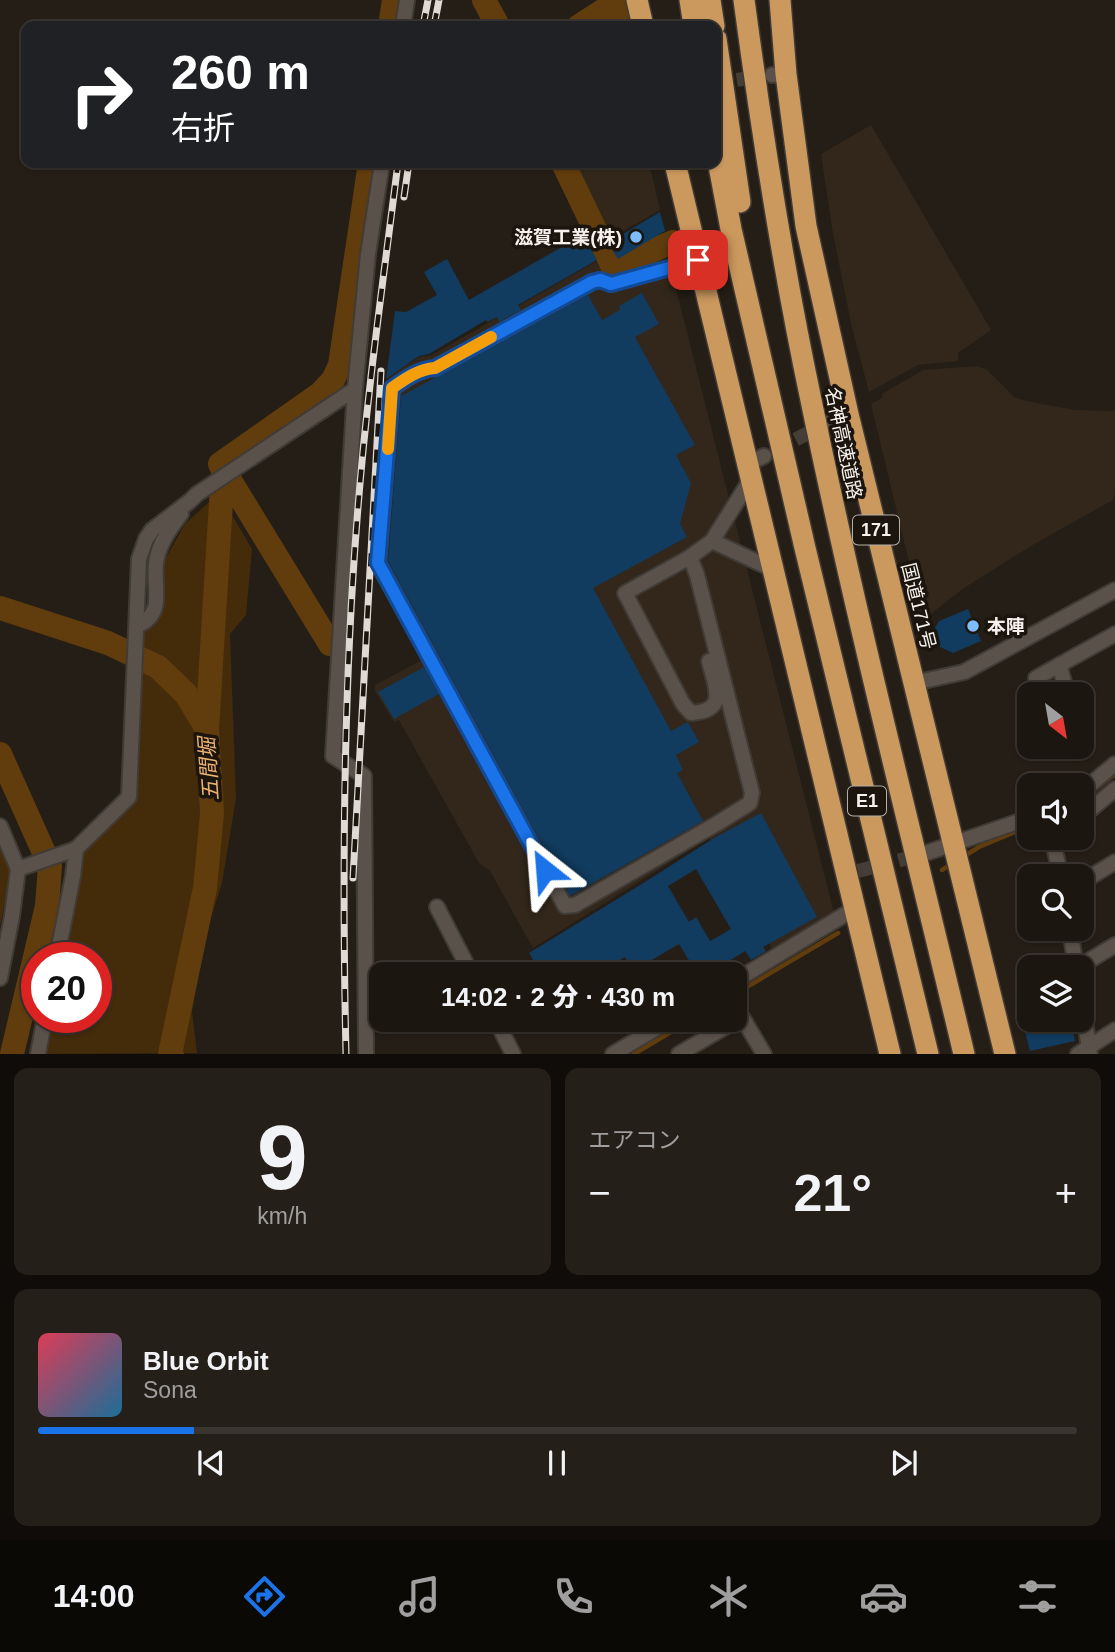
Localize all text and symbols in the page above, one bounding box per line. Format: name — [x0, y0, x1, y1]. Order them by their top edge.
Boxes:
text: 260 m — [171, 45, 310, 99]
icon: right — [56, 49, 147, 140]
text: 右折 — [171, 110, 235, 146]
place label: 滋賀工業(株) — [514, 227, 622, 248]
marker: 滋賀工業(株) — [628, 229, 644, 245]
pin — [668, 230, 728, 290]
icon: arrive — [679, 241, 717, 279]
street label: 名神高速道路 — [821, 385, 866, 501]
road number: 171 — [853, 516, 899, 544]
street label: 国道171号 — [898, 561, 939, 652]
place label: 本陣 — [987, 616, 1025, 637]
marker: 本陣 — [965, 618, 981, 634]
north arrow — [1017, 682, 1094, 760]
map controls — [1017, 682, 1094, 1032]
water label: 五間堀 — [195, 734, 222, 801]
button: sound — [1017, 773, 1094, 850]
road number: E1 — [848, 786, 886, 816]
position arrow — [508, 833, 582, 907]
button: search — [1017, 864, 1094, 941]
speed limit sign: 20 — [21, 942, 112, 1033]
button: layers — [1017, 955, 1094, 1032]
text: 14:02 · 2 分 · 430 m — [441, 982, 675, 1012]
text: 9 — [257, 1107, 308, 1208]
text: エアコン — [589, 1127, 681, 1153]
text: 21° — [793, 1164, 872, 1222]
text: − — [589, 1172, 611, 1214]
text: + — [1055, 1172, 1077, 1214]
text: km/h — [257, 1203, 307, 1229]
text: Blue Orbit — [143, 1346, 269, 1376]
text: Sona — [143, 1377, 197, 1403]
icon: previous — [192, 1444, 230, 1482]
icon: pause — [538, 1444, 576, 1482]
icon: next — [885, 1444, 923, 1482]
icon: directions — [240, 1572, 289, 1621]
icon: music — [395, 1572, 444, 1621]
icon: phone — [549, 1572, 598, 1621]
icon: climate — [704, 1572, 753, 1621]
icon: car — [859, 1572, 908, 1621]
icon: filters — [1013, 1572, 1062, 1621]
text: 14:00 — [53, 1578, 135, 1614]

